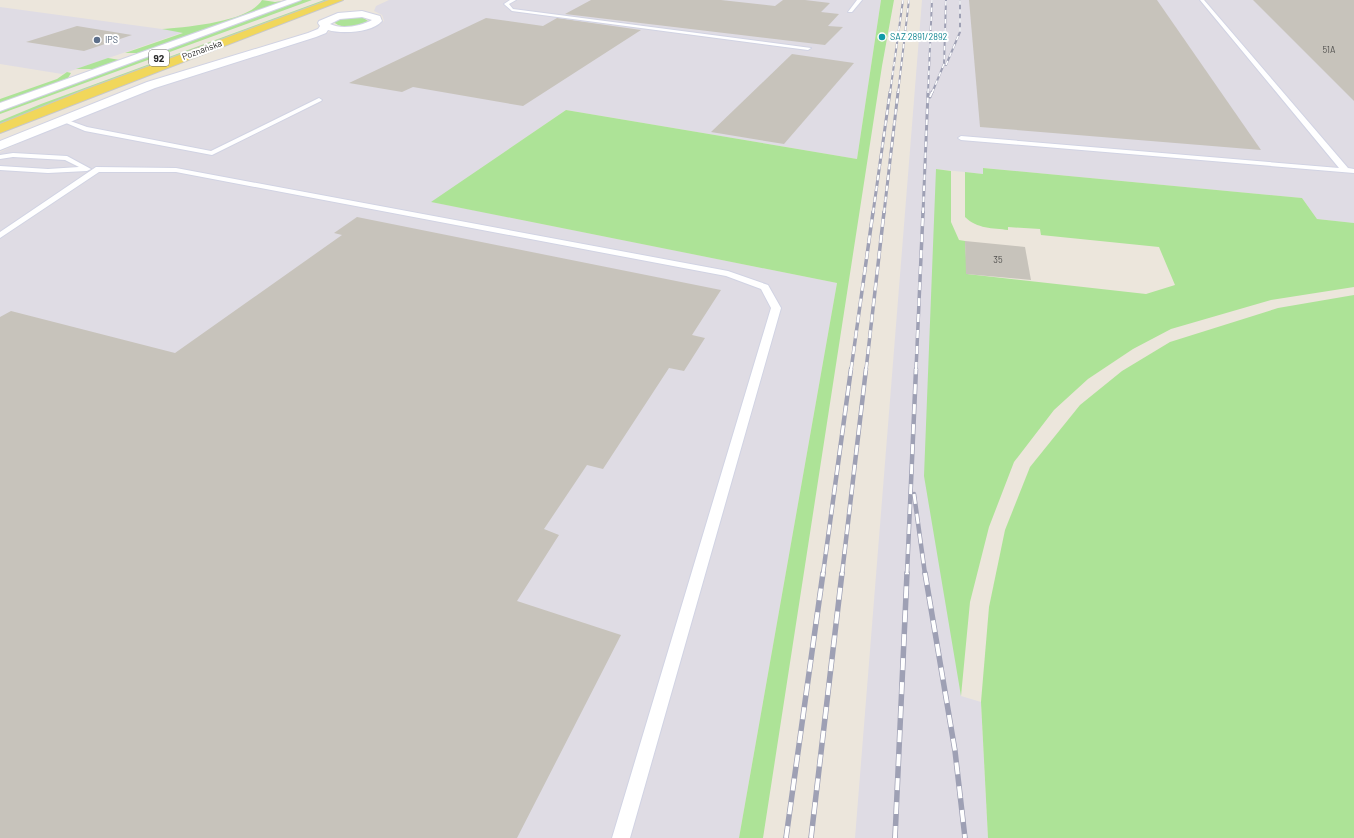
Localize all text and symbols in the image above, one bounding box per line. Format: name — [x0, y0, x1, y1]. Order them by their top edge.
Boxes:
place label: SAZ 2891/2892 — [890, 31, 948, 42]
marker: SAZ 2891/2892 — [877, 32, 887, 42]
place label: IPS — [105, 34, 118, 45]
marker: IPS — [92, 35, 102, 45]
street label: Poznańska — [180, 37, 223, 62]
house number: 51A — [1323, 44, 1336, 55]
road number: 92 — [149, 50, 169, 66]
house number: 35 — [993, 254, 1003, 265]

